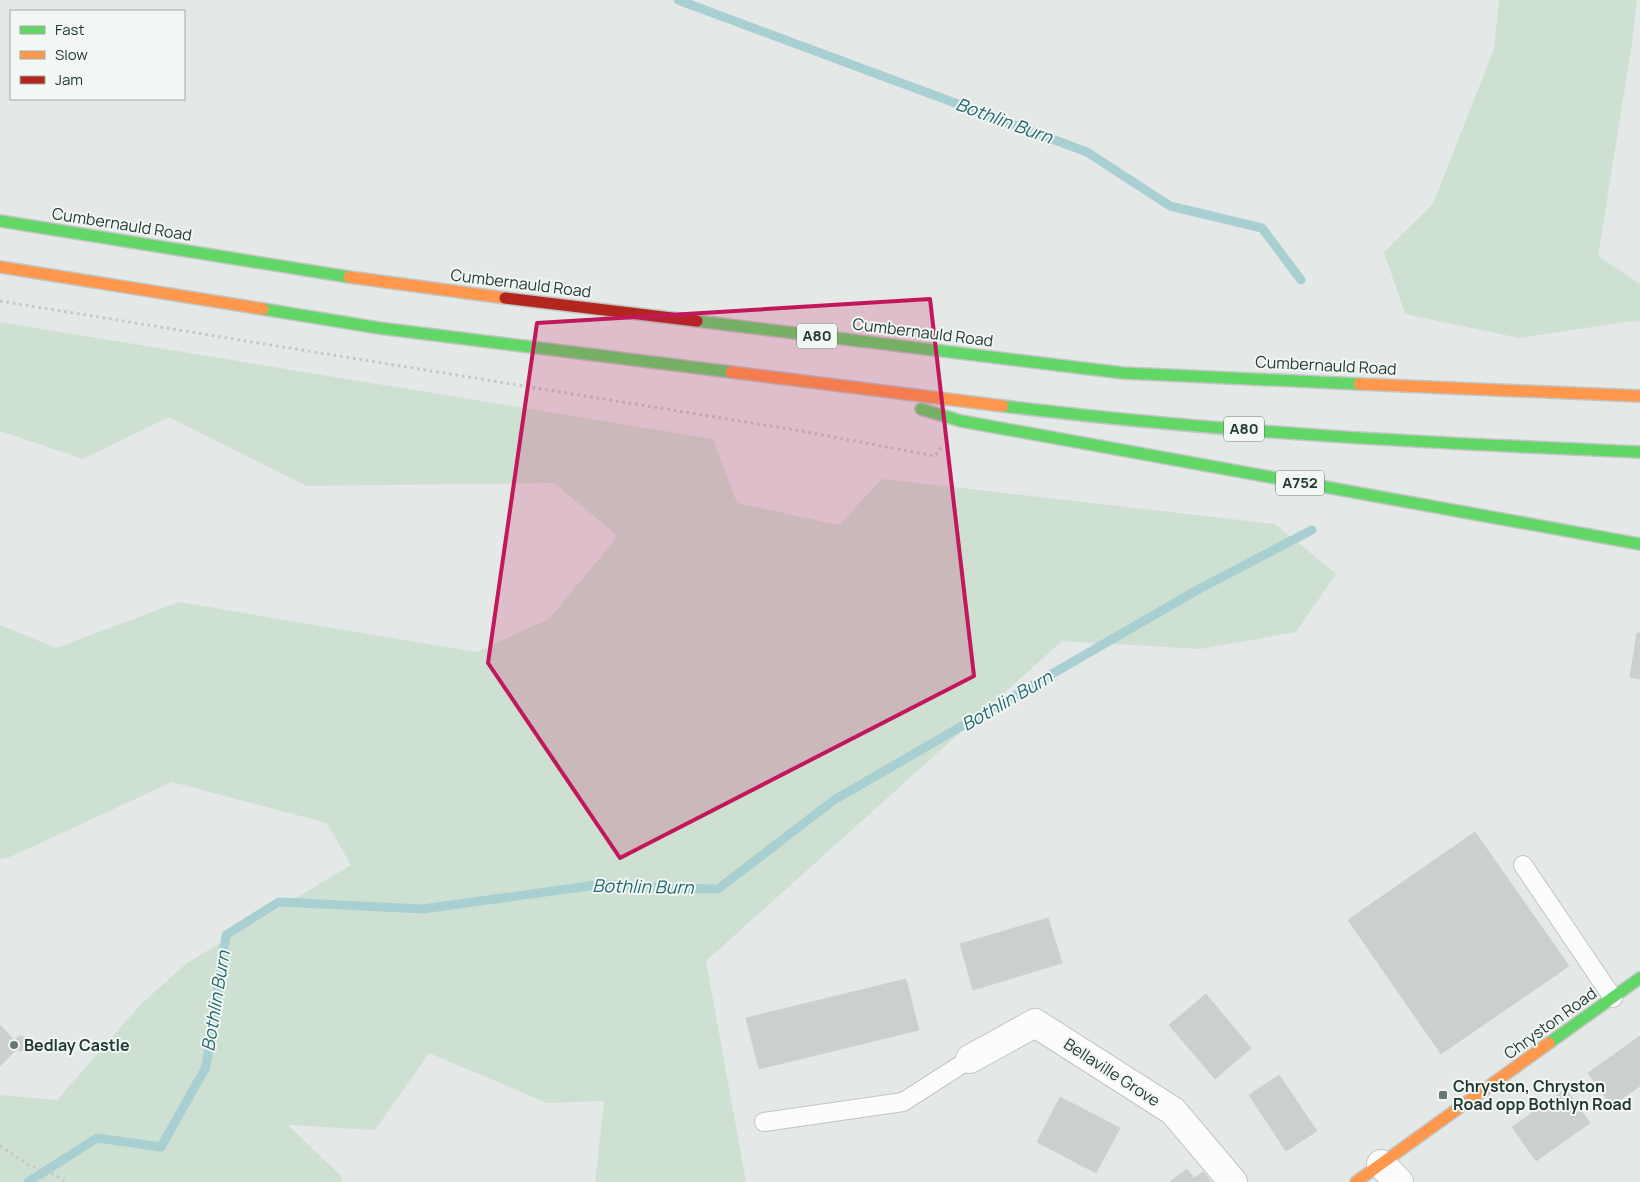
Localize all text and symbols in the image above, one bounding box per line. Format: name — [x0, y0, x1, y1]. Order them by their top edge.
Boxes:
legend — [10, 10, 185, 100]
text: Fast — [55, 19, 84, 40]
text: Slow — [55, 44, 88, 65]
text: Jam — [55, 69, 83, 90]
water label: Bothlin Burn — [953, 91, 1057, 149]
street label: Cumbernauld Road — [50, 202, 194, 246]
street label: Cumbernauld Road — [450, 263, 592, 303]
street label: Cumbernauld Road — [852, 312, 994, 352]
road number: A80 — [797, 324, 837, 348]
street label: Cumbernauld Road — [1255, 350, 1397, 380]
road number: A80 — [1224, 416, 1264, 442]
road number: A752 — [1276, 470, 1324, 496]
water label: Bothlin Burn — [957, 664, 1057, 736]
water label: Bothlin Burn — [592, 873, 695, 899]
water label: Bothlin Burn — [195, 948, 235, 1053]
street label: Chryston Road — [1499, 982, 1601, 1064]
street label: Bellaville Grove — [1060, 1033, 1164, 1111]
place label: Bedlay Castle — [24, 1034, 130, 1056]
marker: Bedlay Castle — [8, 1039, 20, 1051]
place label: Chryston, Chryston Road opp Bothlyn Road — [1453, 1075, 1632, 1115]
marker: Chryston, Chryston Road opp Bothlyn Road — [1437, 1089, 1449, 1101]

